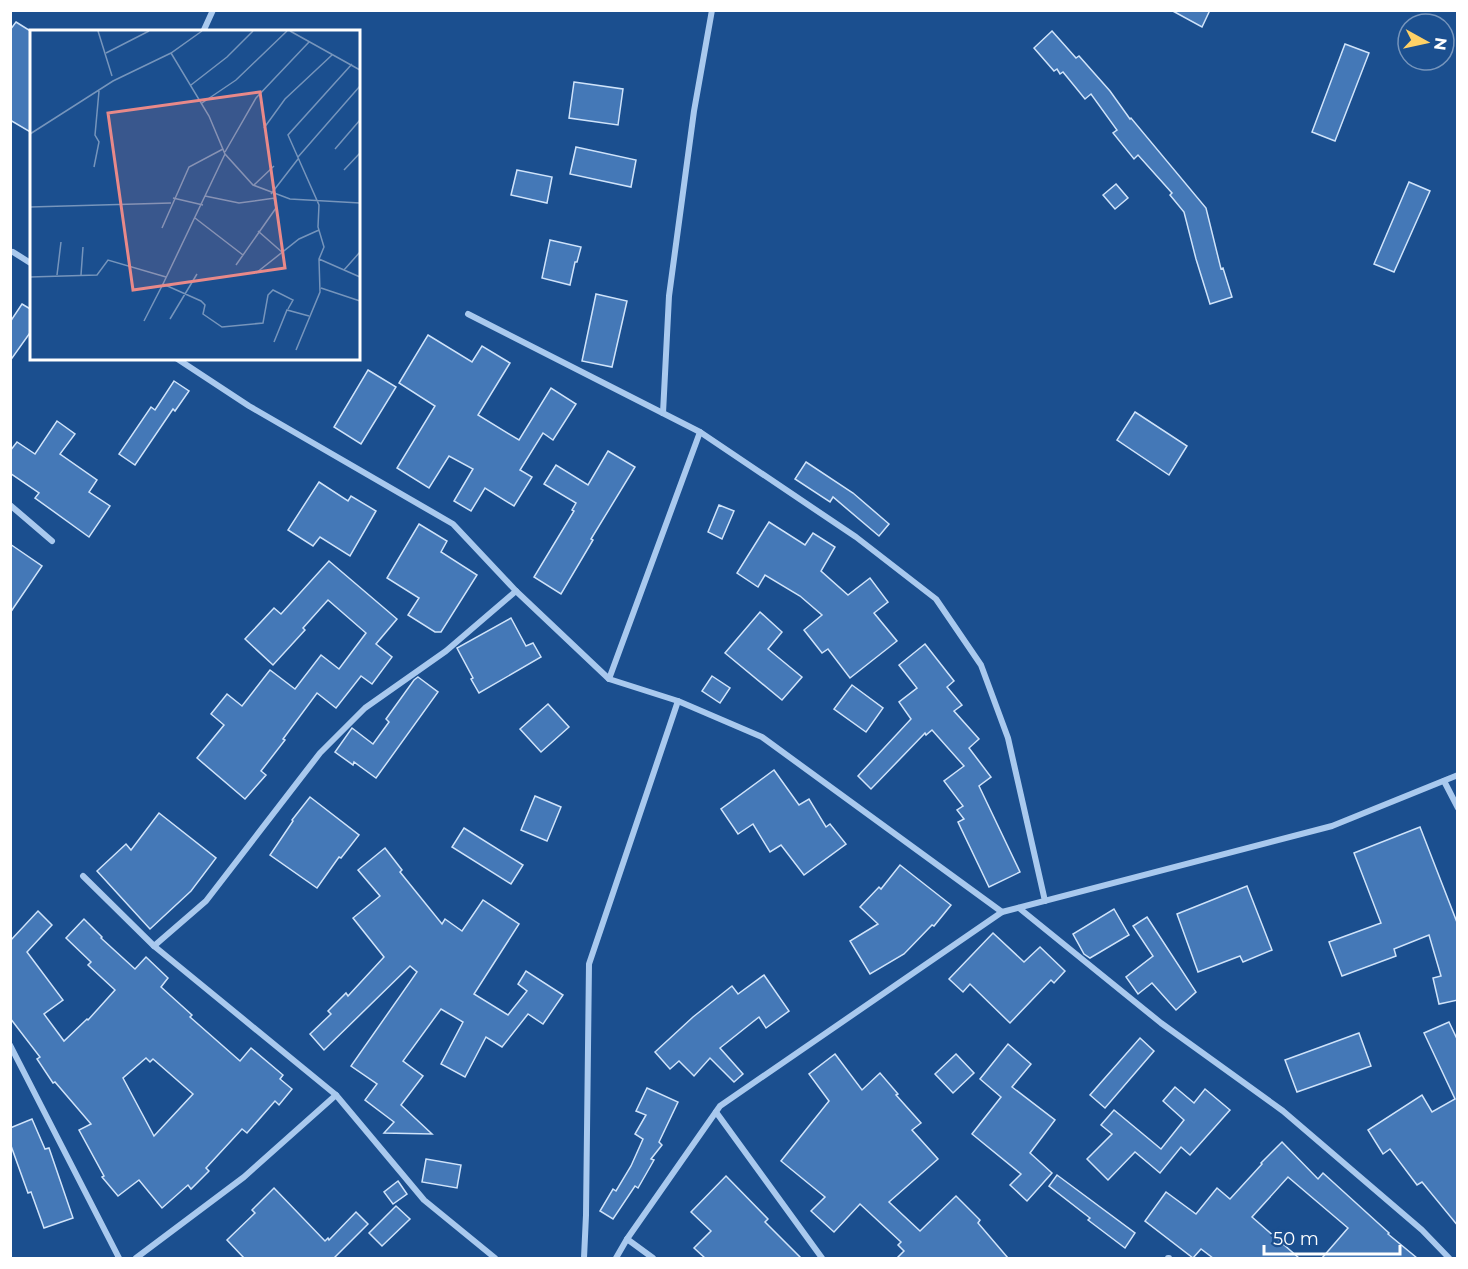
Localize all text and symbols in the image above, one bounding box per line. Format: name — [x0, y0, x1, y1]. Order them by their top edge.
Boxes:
north arrow — [1396, 12, 1456, 72]
inset map — [30, 30, 360, 360]
text: N — [1430, 36, 1451, 52]
scale bar — [1264, 1218, 1400, 1256]
text: 50 m — [1273, 1228, 1319, 1250]

